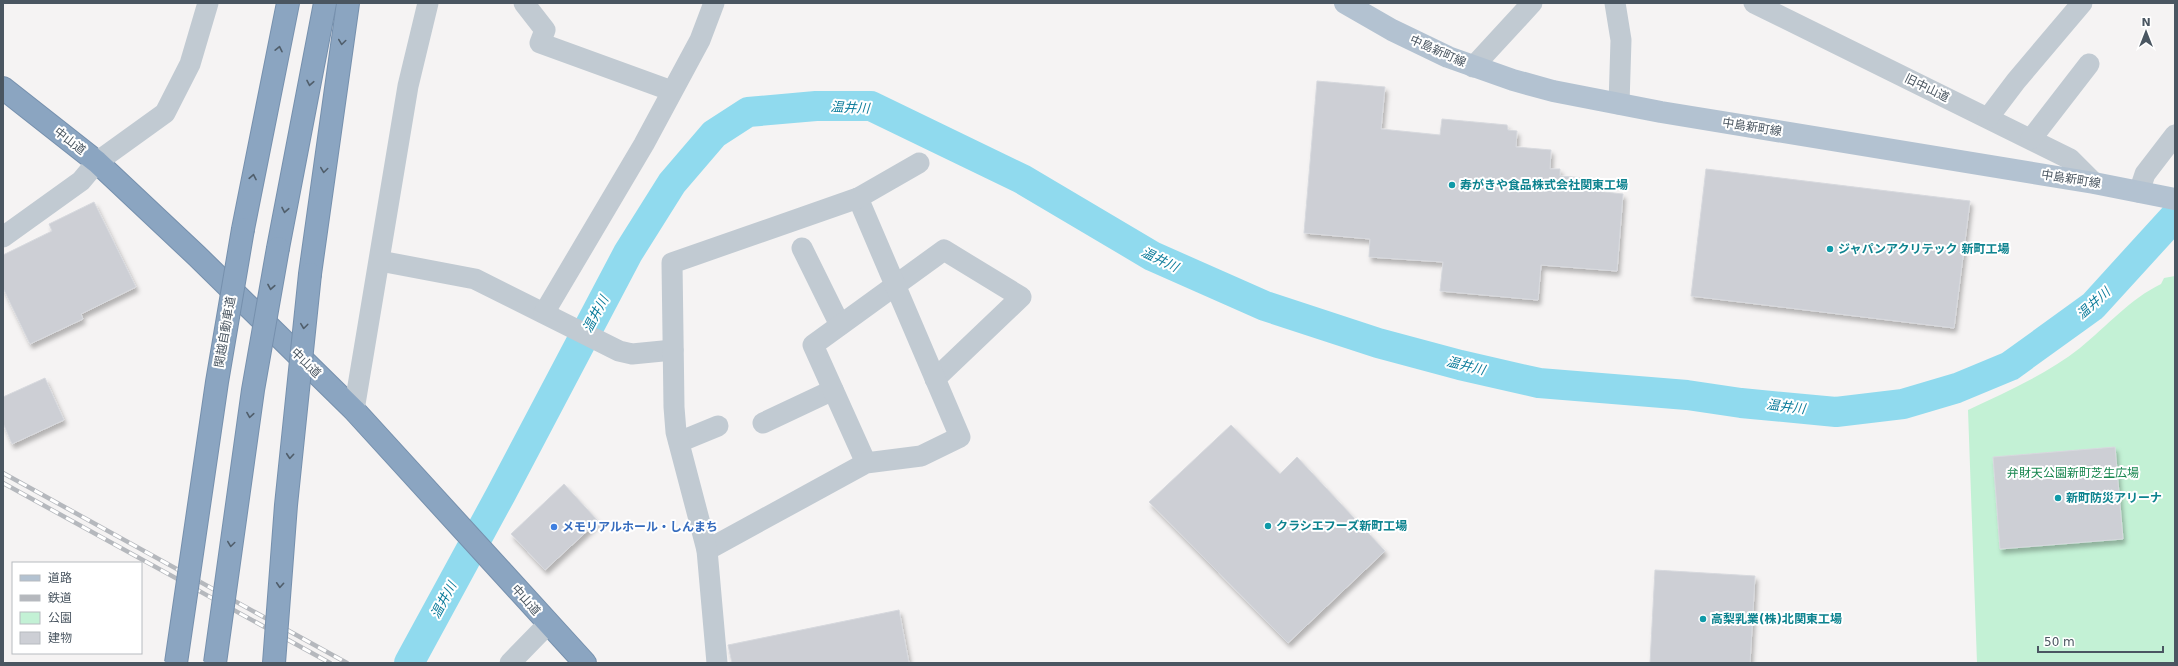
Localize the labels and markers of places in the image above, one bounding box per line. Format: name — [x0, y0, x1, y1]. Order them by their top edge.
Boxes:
place label: 寿がきや食品株式会社関東工場 — [1460, 178, 1628, 192]
marker: 寿がきや食品株式会社関東工場 — [1447, 180, 1457, 190]
place label: ジャパンアクリテック 新町工場 — [1838, 242, 2010, 256]
marker: ジャパンアクリテック 新町工場 — [1825, 244, 1835, 254]
place label: 新町防災アリーナ — [2066, 491, 2162, 505]
marker: 新町防災アリーナ — [2053, 493, 2063, 503]
place label: クラシエフーズ新町工場 — [1276, 519, 1407, 533]
place label: メモリアルホール・しんまち — [562, 520, 718, 534]
marker: クラシエフーズ新町工場 — [1263, 521, 1273, 531]
marker: メモリアルホール・しんまち — [549, 522, 559, 532]
place label: 高梨乳業(株)北関東工場 — [1711, 612, 1842, 626]
marker: 高梨乳業(株)北関東工場 — [1698, 614, 1708, 624]

